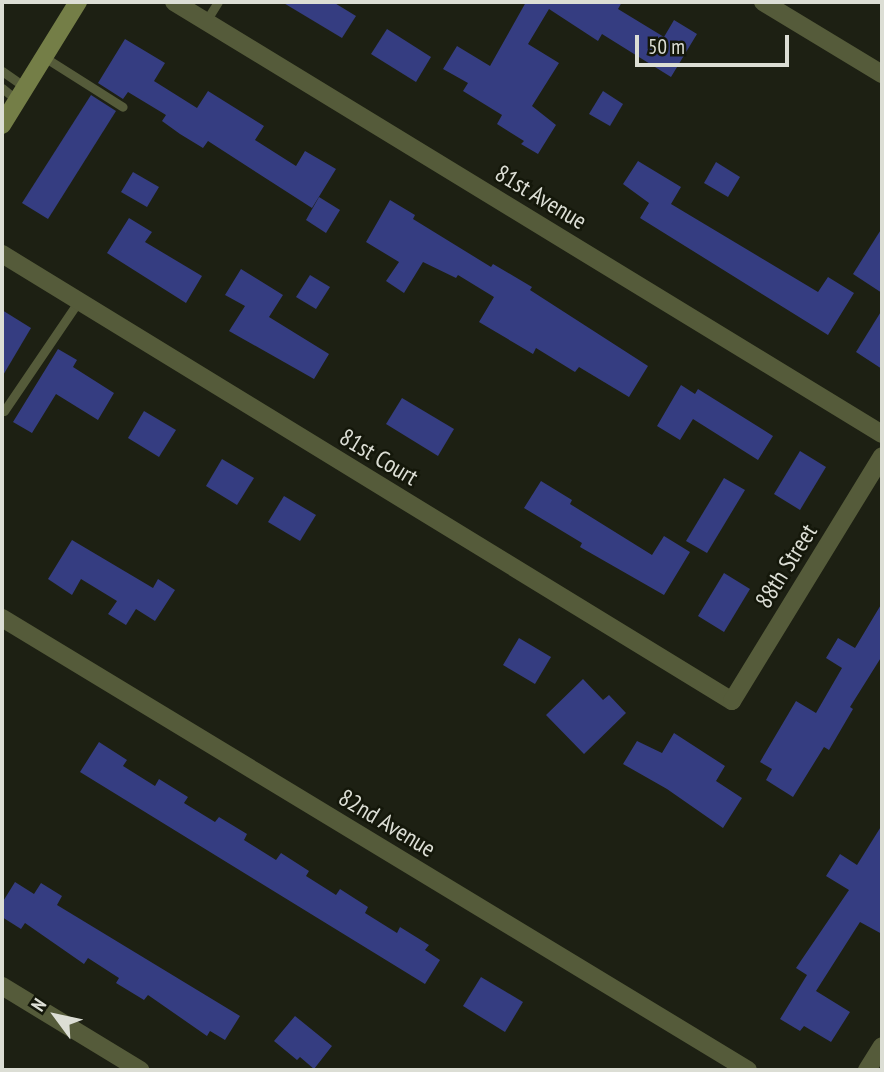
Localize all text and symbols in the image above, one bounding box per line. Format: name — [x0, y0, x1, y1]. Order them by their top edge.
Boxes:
scale bar — [639, 21, 793, 65]
text: 50 m — [648, 33, 685, 60]
street label: 81st Avenue — [490, 158, 592, 236]
street label: 81st Court — [335, 422, 423, 492]
street label: 88th Street — [749, 519, 823, 613]
street label: 82nd Avenue — [333, 783, 441, 863]
north arrow — [21, 981, 91, 1051]
text: N — [26, 994, 51, 1015]

